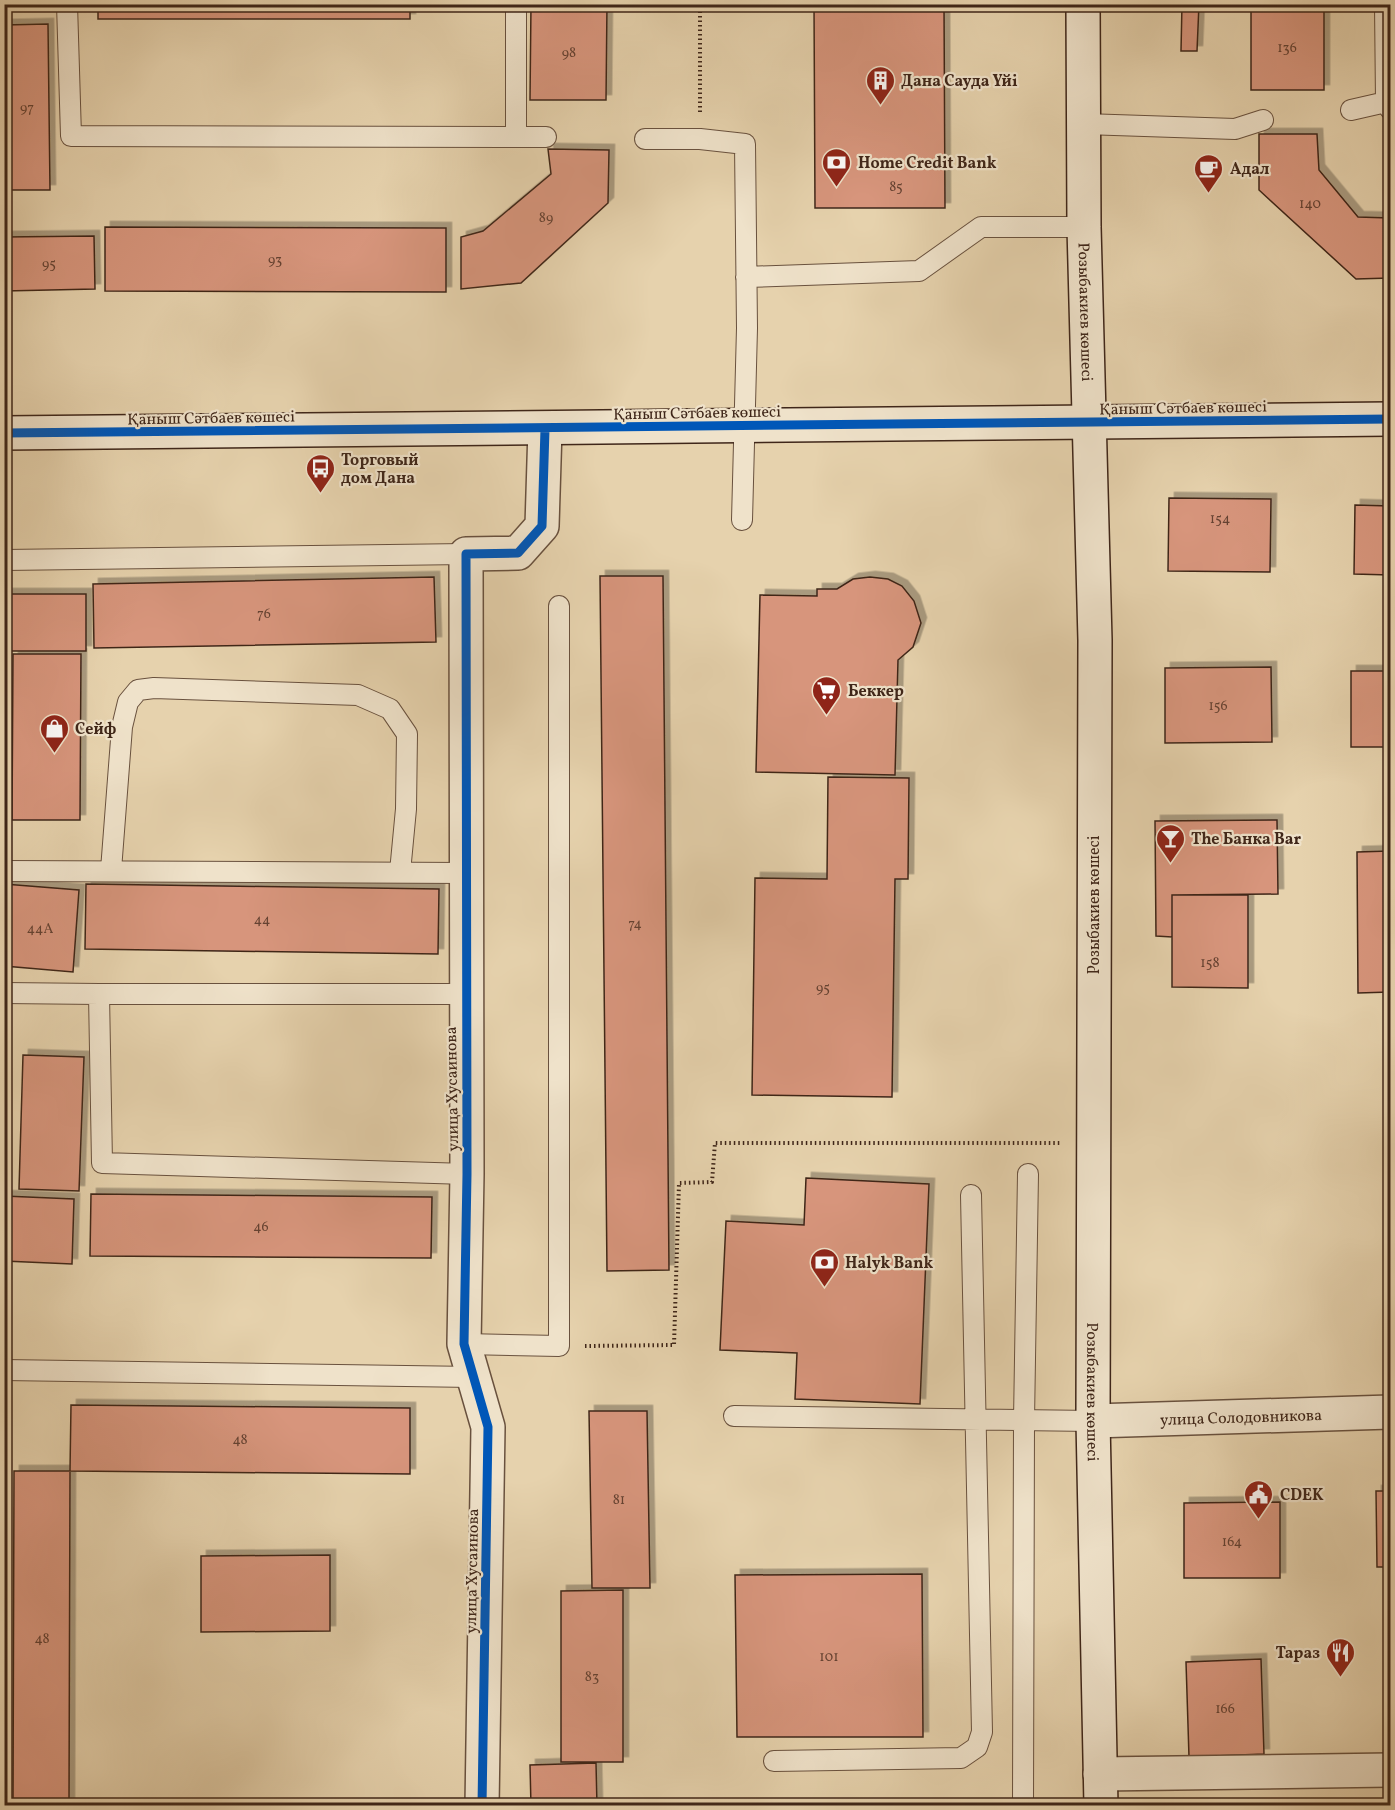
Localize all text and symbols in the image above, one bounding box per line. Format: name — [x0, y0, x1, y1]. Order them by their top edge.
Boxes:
house number: 136 — [1277, 39, 1297, 58]
house number: 98 — [562, 44, 576, 63]
building icon: Дана Сауда Үйі — [864, 64, 896, 106]
place label: Дана Сауда Үйі — [901, 71, 1018, 93]
house number: 97 — [20, 99, 34, 118]
bank icon: Home Credit Bank — [821, 146, 853, 188]
cafe icon: Адал — [1193, 152, 1225, 194]
place label: Home Credit Bank — [858, 153, 997, 175]
place label: Адал — [1230, 159, 1269, 181]
house number: 85 — [889, 178, 903, 197]
house number: 140 — [1299, 195, 1321, 214]
house number: 89 — [539, 209, 553, 228]
street label: Розыбакиев көшесі — [1071, 242, 1097, 382]
house number: 93 — [268, 251, 282, 270]
house number: 95 — [42, 255, 56, 274]
street label: Қаныш Сәтбаев көшесі — [1099, 397, 1267, 421]
street label: Қаныш Сәтбаев көшесі — [613, 402, 781, 426]
street label: Қаныш Сәтбаев көшесі — [127, 407, 295, 431]
place label: Торговый дом Дана — [341, 450, 418, 490]
bus stop icon: Торговый дом Дана — [304, 452, 336, 494]
house number: 154 — [1210, 510, 1230, 529]
house number: 76 — [257, 605, 271, 624]
supermarket icon: Беккер — [811, 674, 843, 716]
place label: Беккер — [848, 681, 904, 703]
house number: 156 — [1208, 697, 1228, 716]
shop icon: Сейф — [38, 712, 70, 754]
place label: Сейф — [75, 719, 117, 741]
bar icon: The Банка Bar — [1154, 822, 1186, 864]
place label: The Банка Bar — [1191, 829, 1301, 851]
street label: Розыбакиев көшесі — [1084, 835, 1106, 974]
house number: 44 — [254, 911, 270, 930]
house number: 74 — [628, 915, 642, 934]
house number: 44А — [27, 920, 53, 939]
house number: 158 — [1200, 954, 1220, 973]
house number: 95 — [816, 979, 830, 998]
street label: улица Хусаинова — [441, 1026, 465, 1152]
house number: 46 — [253, 1218, 269, 1237]
bank icon: Halyk Bank — [808, 1246, 840, 1288]
place label: Halyk Bank — [845, 1253, 934, 1275]
street label: Розыбакиев көшесі — [1080, 1322, 1103, 1462]
street label: улица Солодовникова — [1160, 1405, 1322, 1432]
house number: 48 — [232, 1431, 248, 1450]
public building icon: CDEK — [1243, 1478, 1275, 1520]
place label: CDEK — [1280, 1485, 1324, 1507]
house number: 81 — [613, 1491, 625, 1510]
street label: улица Хусаинова — [461, 1508, 485, 1634]
house number: 164 — [1222, 1533, 1242, 1552]
house number: 48 — [34, 1630, 50, 1649]
restaurant icon: Тараз — [1325, 1636, 1357, 1678]
place label: Тараз — [1275, 1643, 1320, 1665]
house number: 101 — [819, 1648, 839, 1667]
house number: 83 — [585, 1668, 599, 1687]
house number: 166 — [1215, 1700, 1235, 1719]

